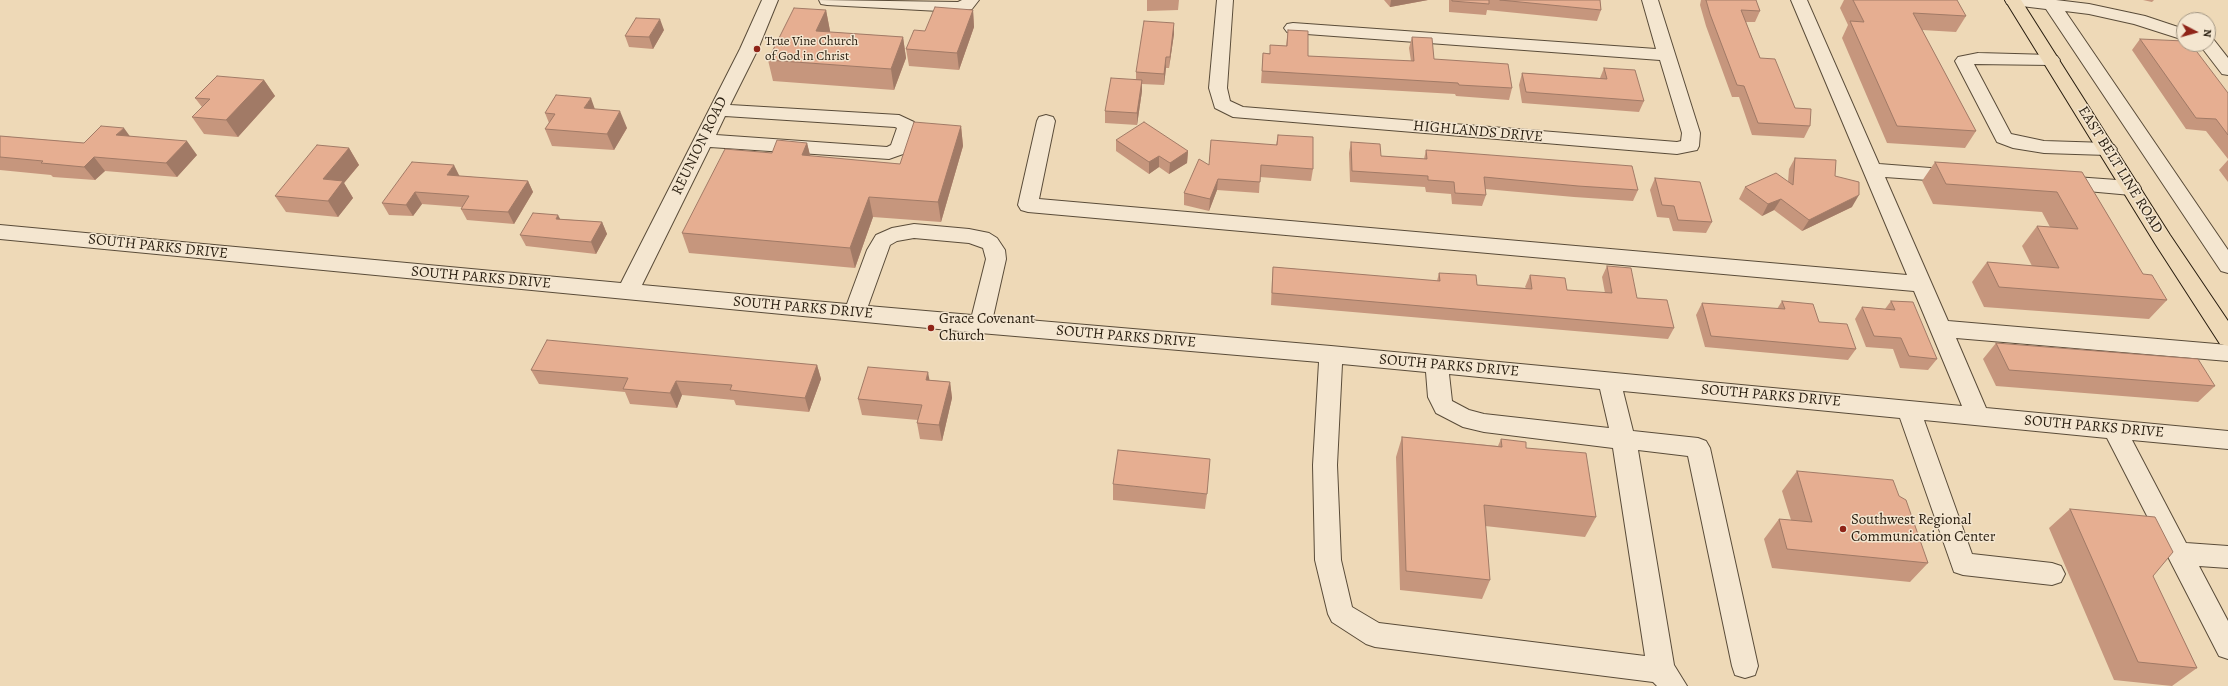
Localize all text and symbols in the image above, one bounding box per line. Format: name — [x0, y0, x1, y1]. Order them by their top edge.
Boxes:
north arrow — [2176, 12, 2216, 52]
text: N — [2200, 28, 2215, 38]
place label: True Vine Church of God in Christ — [765, 34, 858, 65]
marker: True Vine Church of God in Christ — [752, 44, 762, 54]
street label: REUNION ROAD — [668, 94, 732, 198]
street label: EAST BELT LINE ROAD — [2074, 103, 2166, 237]
street label: HIGHLANDS DRIVE — [1412, 117, 1544, 147]
street label: SOUTH PARKS DRIVE — [87, 231, 229, 263]
street label: SOUTH PARKS DRIVE — [410, 263, 552, 293]
street label: SOUTH PARKS DRIVE — [732, 293, 874, 323]
place label: Grace Covenant Church — [939, 310, 1035, 345]
street label: SOUTH PARKS DRIVE — [1055, 322, 1197, 352]
marker: Grace Covenant Church — [926, 323, 936, 333]
street label: SOUTH PARKS DRIVE — [1378, 351, 1520, 381]
street label: SOUTH PARKS DRIVE — [1700, 381, 1842, 411]
street label: SOUTH PARKS DRIVE — [2023, 412, 2165, 442]
place label: Southwest Regional Communication Center — [1851, 511, 1996, 546]
marker: Southwest Regional Communication Center — [1838, 524, 1848, 534]

